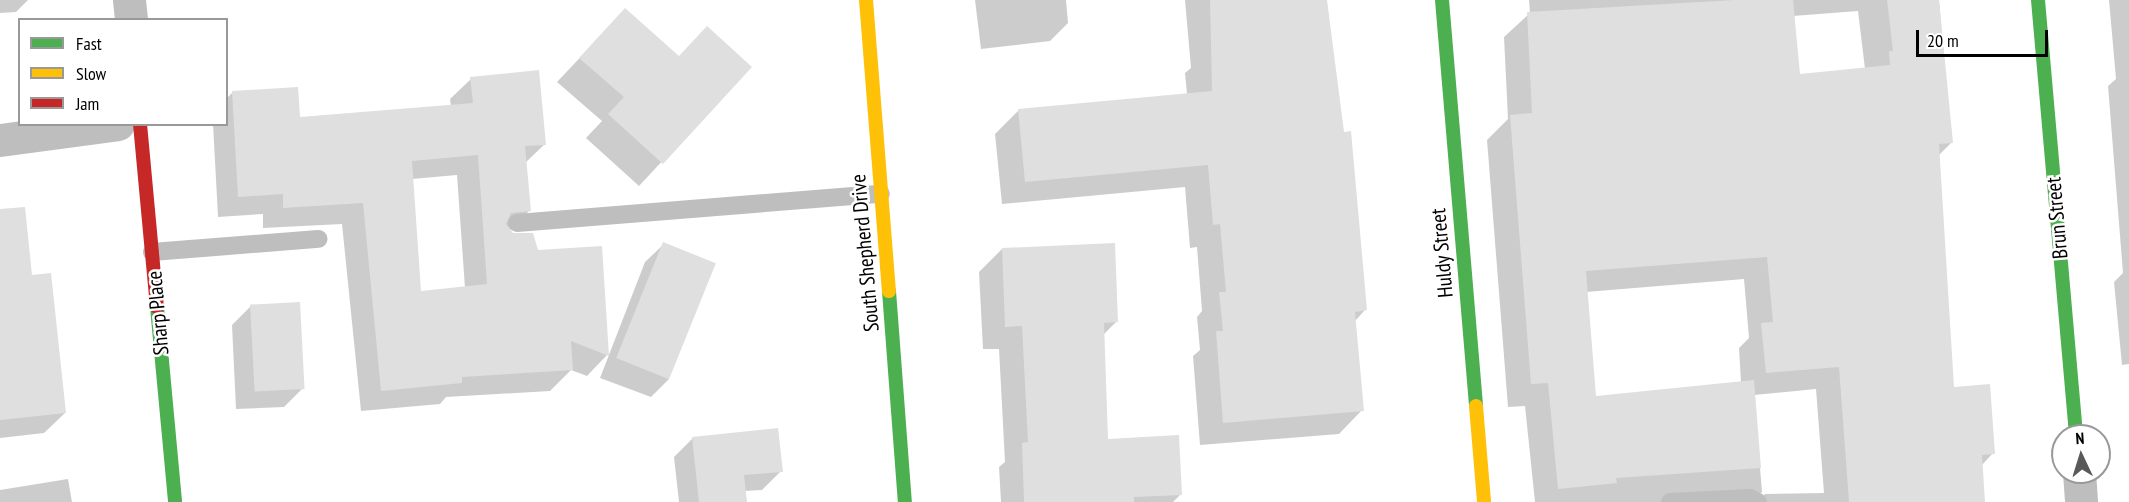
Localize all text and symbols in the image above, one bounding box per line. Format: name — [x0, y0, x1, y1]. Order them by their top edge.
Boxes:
legend — [18, 18, 228, 126]
scale bar — [1919, 18, 2051, 56]
text: 20 m — [1927, 29, 1959, 52]
text: Fast — [76, 32, 102, 55]
text: Slow — [76, 62, 106, 85]
text: Jam — [76, 92, 99, 115]
street label: South Shepherd Drive — [846, 173, 884, 333]
street label: Brun Street — [2041, 176, 2073, 260]
street label: Huldy Street — [1426, 207, 1458, 299]
street label: Sharp Place — [142, 270, 174, 356]
north arrow — [2051, 424, 2111, 484]
text: N — [2075, 428, 2085, 448]

